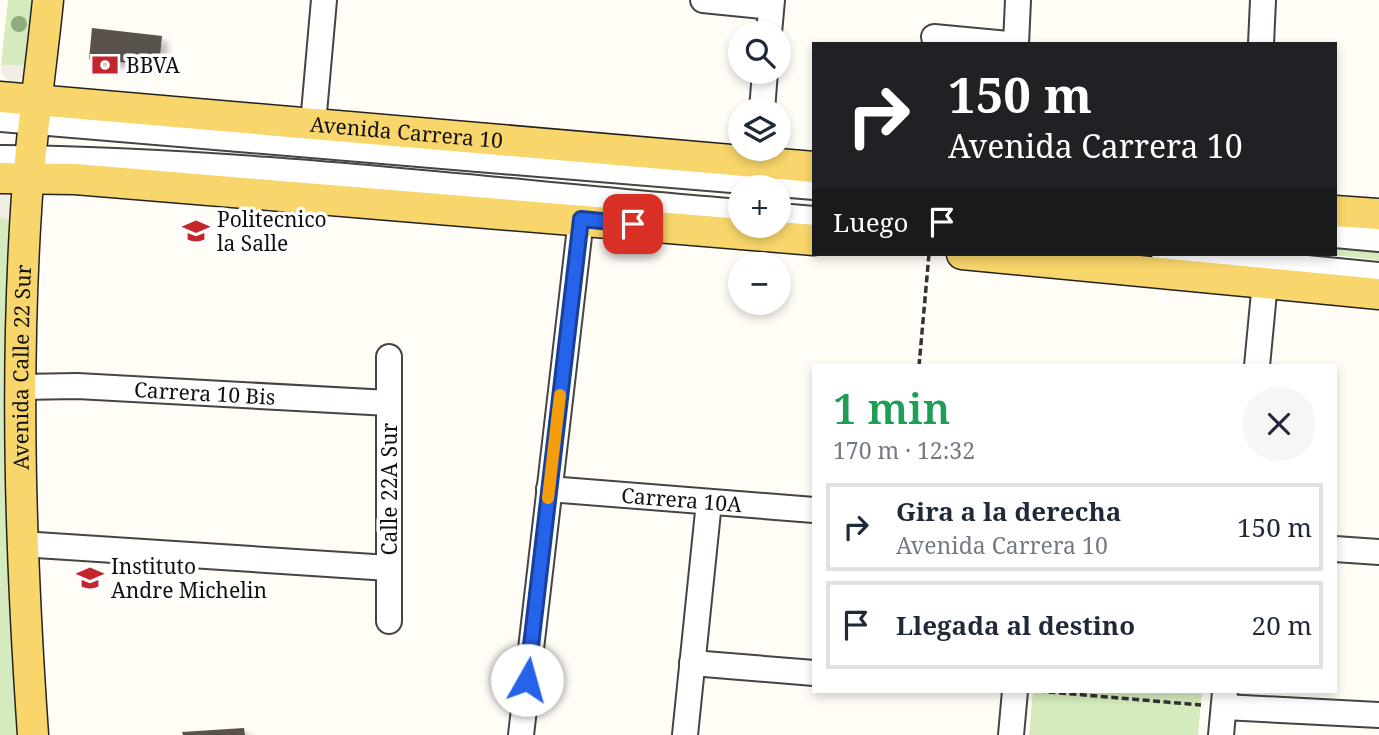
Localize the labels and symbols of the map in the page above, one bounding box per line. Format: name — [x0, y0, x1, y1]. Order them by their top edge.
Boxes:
bank icon: BBVA — [90, 50, 120, 80]
place label: BBVA — [126, 51, 180, 79]
street label: Avenida Carrera 10 — [309, 110, 504, 154]
pin — [603, 194, 663, 254]
place label: Politecnico la Salle — [217, 205, 327, 257]
school or university icon: Politecnico la Salle — [181, 216, 211, 246]
street label: Avenida Calle 22 Sur — [6, 264, 37, 470]
street label: Carrera 10 Bis — [133, 375, 276, 411]
street label: Calle 22A Sur — [375, 422, 403, 555]
street label: Carrera 10A — [620, 481, 743, 518]
place label: Instituto Andre Michelin — [111, 552, 267, 604]
school or university icon: Instituto Andre Michelin — [75, 563, 105, 593]
position arrow — [490, 643, 564, 717]

